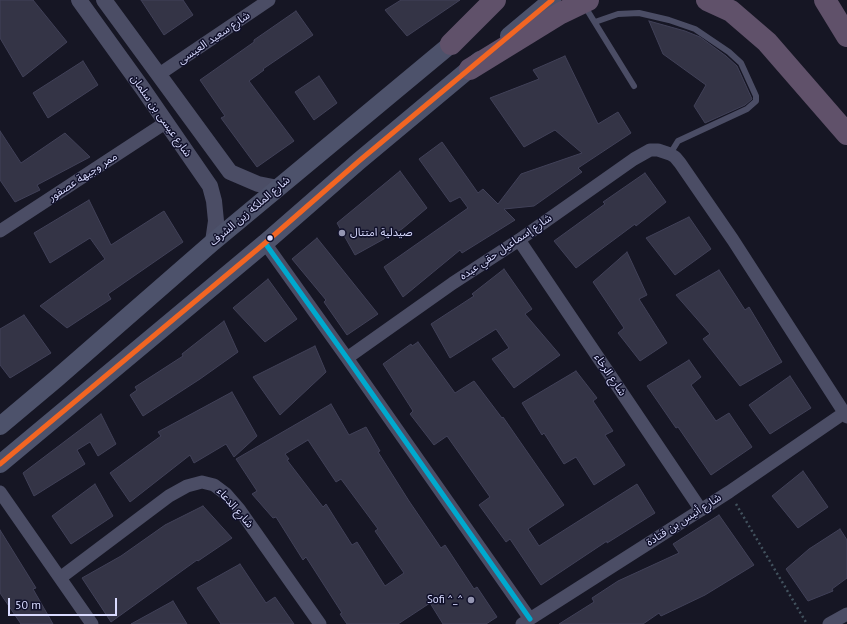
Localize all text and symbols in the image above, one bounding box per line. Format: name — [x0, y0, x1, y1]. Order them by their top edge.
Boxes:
street label: شارع سعيد العيسى — [175, 9, 253, 67]
street label: شارع عيسى بن سلمان — [128, 72, 194, 160]
street label: ممر وجيهة عصفور — [46, 150, 120, 204]
street label: شارع الملكة زين الشرف — [207, 173, 293, 249]
street label: شارع إسماعيل حقي عبده — [457, 211, 555, 283]
place label: صيدلية امتتال — [350, 226, 413, 240]
marker: صيدلية امتتال — [337, 228, 347, 238]
unlabelled marker — [265, 233, 275, 243]
street label: شارع الرخاء — [591, 351, 629, 399]
street label: شارع الدعاء — [214, 485, 256, 531]
street label: شارع أنيس بن قتادة — [644, 491, 724, 549]
scale bar — [10, 590, 119, 616]
place label: Sofi ^_^ — [427, 593, 463, 607]
marker: Sofi ^_^ — [466, 595, 476, 605]
text: 50 m — [15, 597, 41, 612]

